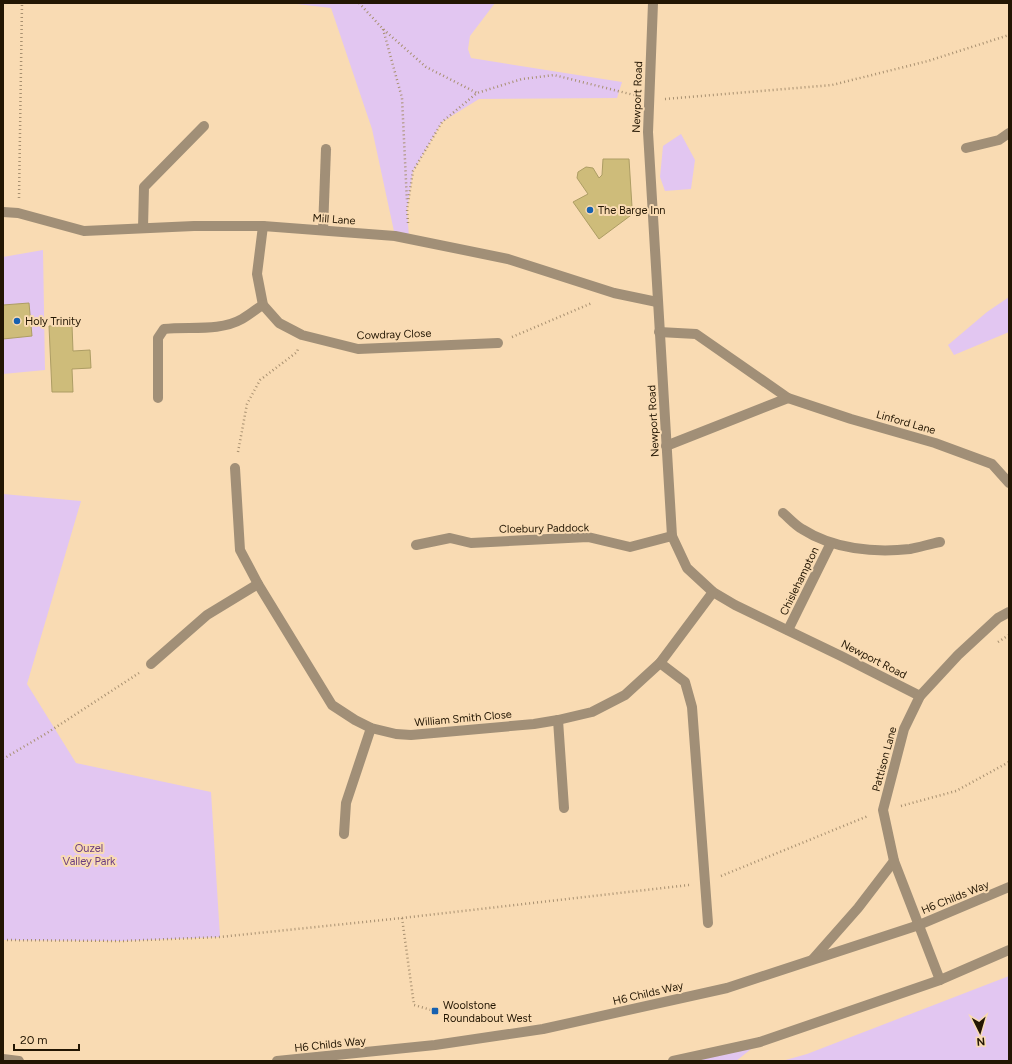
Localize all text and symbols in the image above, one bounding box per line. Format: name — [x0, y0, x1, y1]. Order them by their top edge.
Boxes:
street label: Newport Road — [630, 61, 645, 133]
place label: The Barge Inn — [598, 204, 665, 217]
marker: The Barge Inn — [585, 205, 595, 215]
street label: Mill Lane — [312, 212, 356, 227]
place label: Holy Trinity — [25, 315, 81, 328]
marker: Holy Trinity — [12, 316, 22, 326]
street label: Cowdray Close — [356, 327, 432, 342]
street label: Newport Road — [645, 385, 662, 457]
street label: Linford Lane — [875, 408, 937, 437]
street label: Cloebury Paddock — [499, 521, 590, 536]
street label: Chislehampton — [777, 545, 822, 618]
street label: Newport Road — [839, 637, 909, 682]
street label: William Smith Close — [414, 708, 512, 729]
street label: Pattison Lane — [870, 725, 899, 793]
park label: Ouzel Valley Park — [63, 842, 116, 868]
street label: H6 Childs Way — [919, 878, 991, 917]
street label: H6 Childs Way — [612, 979, 685, 1008]
place label: Woolstone Roundabout West — [443, 999, 532, 1025]
marker: Woolstone Roundabout West — [430, 1006, 440, 1016]
north arrow — [960, 1012, 1000, 1052]
scale bar — [14, 1026, 79, 1052]
text: 20 m — [20, 1033, 48, 1047]
street label: H6 Childs Way — [294, 1034, 367, 1055]
text: N — [976, 1035, 986, 1048]

